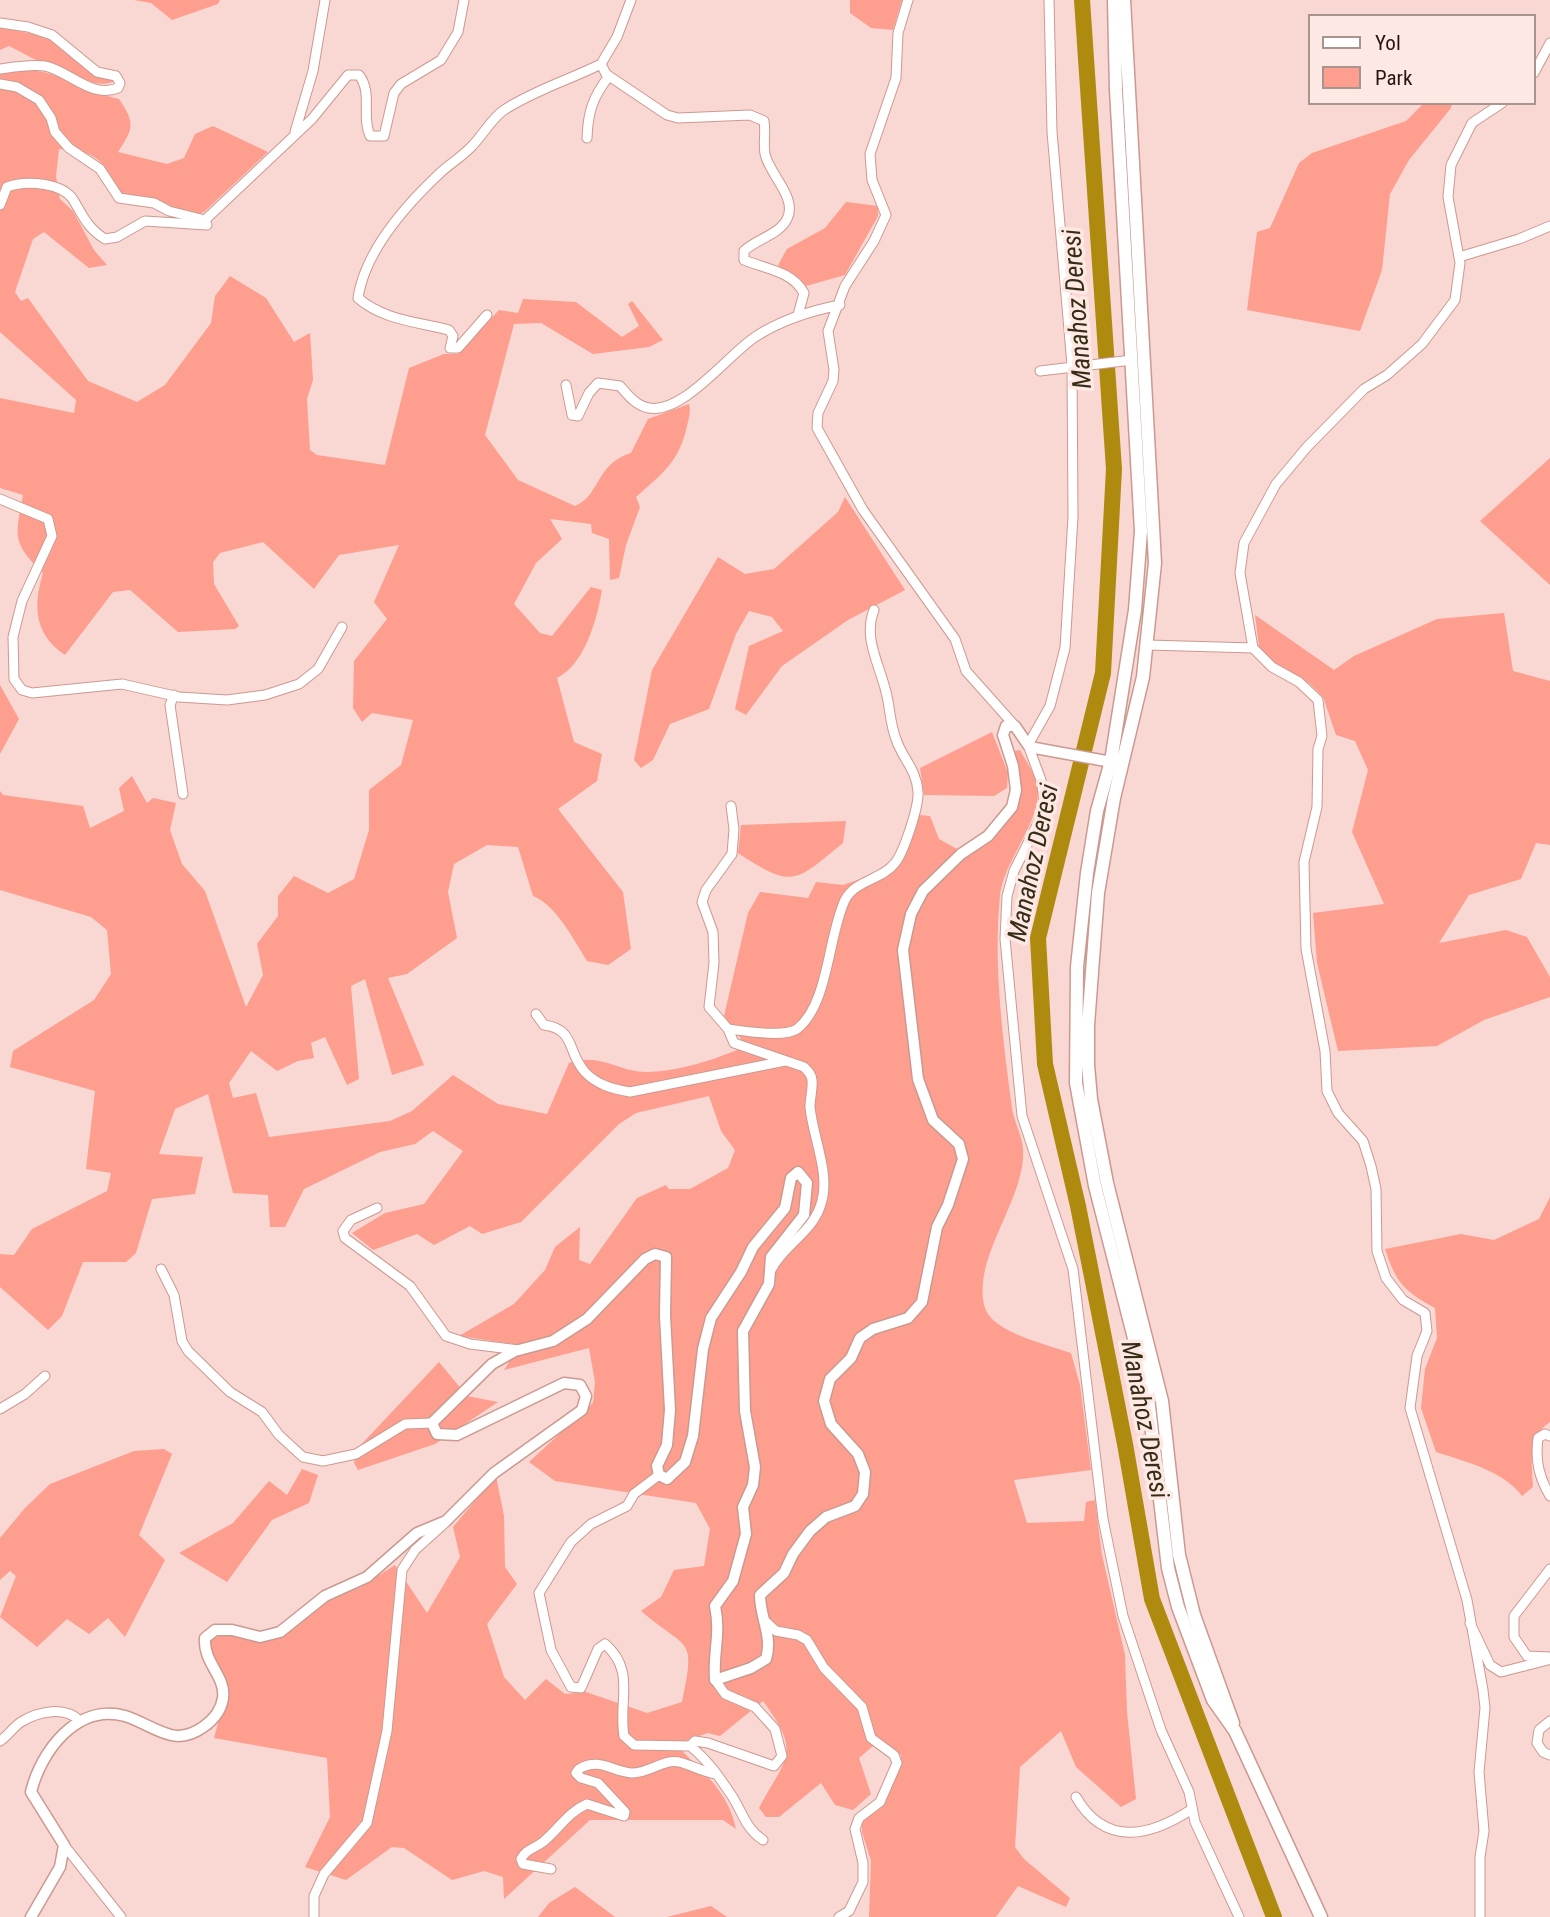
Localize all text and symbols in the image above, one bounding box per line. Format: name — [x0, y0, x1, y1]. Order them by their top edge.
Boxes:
legend — [1308, 14, 1536, 105]
text: Yol — [1375, 31, 1401, 55]
text: Park — [1375, 66, 1412, 90]
water label: Manahoz Deresi — [1058, 228, 1100, 390]
water label: Manahoz Deresi — [1003, 782, 1067, 944]
water label: Manahoz Deresi — [1112, 1339, 1174, 1501]

